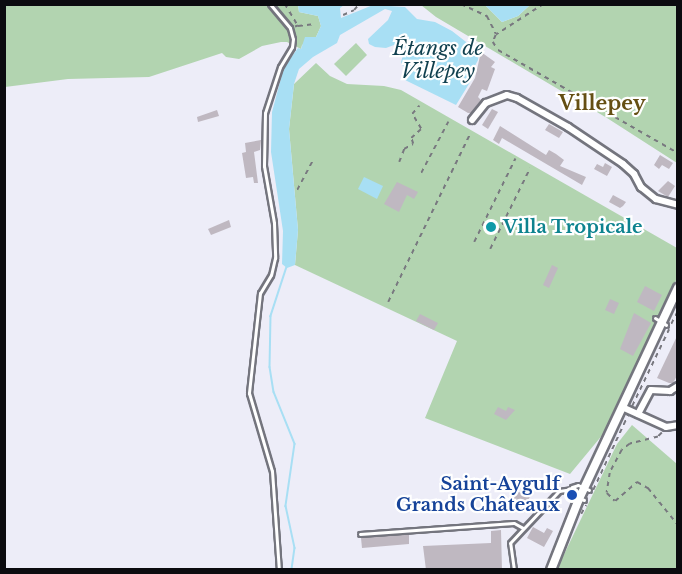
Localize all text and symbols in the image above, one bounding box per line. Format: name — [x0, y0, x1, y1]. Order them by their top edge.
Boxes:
water label: Étangs de Villepey — [392, 37, 484, 84]
district label: Villepey — [558, 91, 646, 115]
place label: Villa Tropicale — [503, 216, 643, 238]
marker: Villa Tropicale — [484, 220, 498, 234]
place label: Saint-Aygulf Grands Châteaux — [396, 474, 560, 516]
marker: Saint-Aygulf Grands Châteaux — [565, 488, 579, 502]

